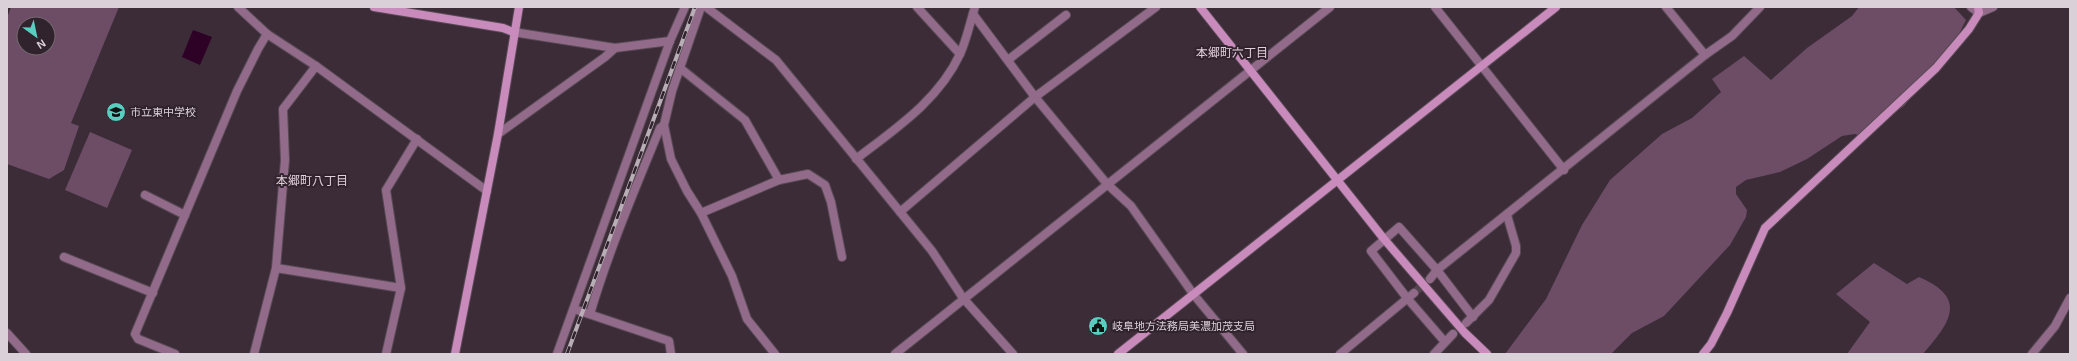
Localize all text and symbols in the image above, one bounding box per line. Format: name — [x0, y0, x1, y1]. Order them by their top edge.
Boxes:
north arrow — [16, 16, 56, 56]
text: N — [35, 37, 48, 52]
district label: 本郷町六丁目 — [1196, 46, 1268, 60]
school or university icon: 市立東中学校 — [105, 101, 127, 123]
place label: 市立東中学校 — [130, 106, 196, 118]
district label: 本郷町八丁目 — [276, 174, 348, 188]
public building icon: 岐阜地方法務局美濃加茂支局 — [1087, 315, 1109, 337]
place label: 岐阜地方法務局美濃加茂支局 — [1112, 320, 1255, 332]

